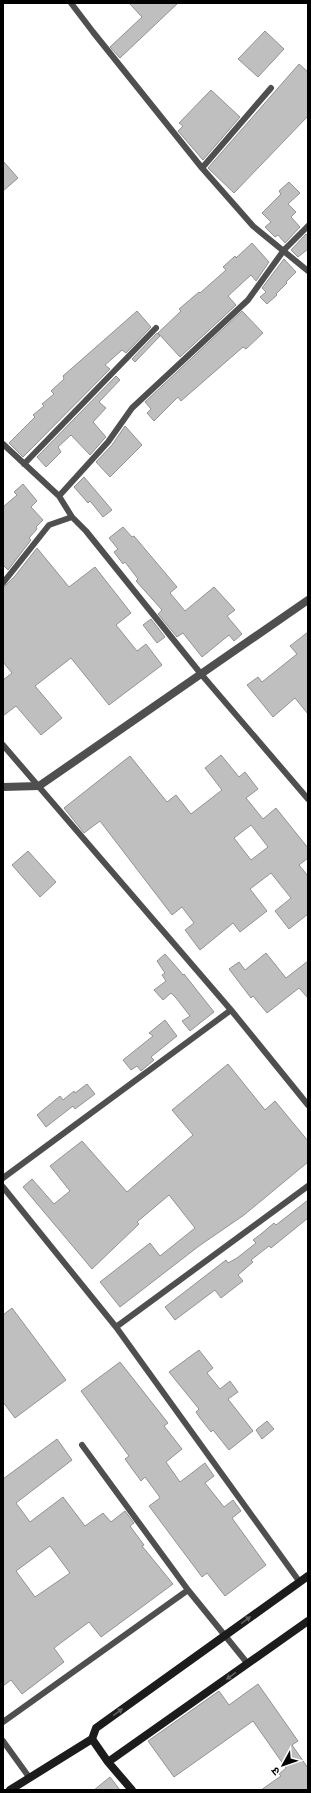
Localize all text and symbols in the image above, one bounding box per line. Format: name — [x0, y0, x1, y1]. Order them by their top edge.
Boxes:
one-way arrow — [241, 1616, 251, 1624]
one-way arrow — [225, 1672, 236, 1680]
one-way arrow — [112, 1708, 123, 1716]
north arrow — [263, 1745, 303, 1785]
text: उ — [268, 1764, 283, 1778]

